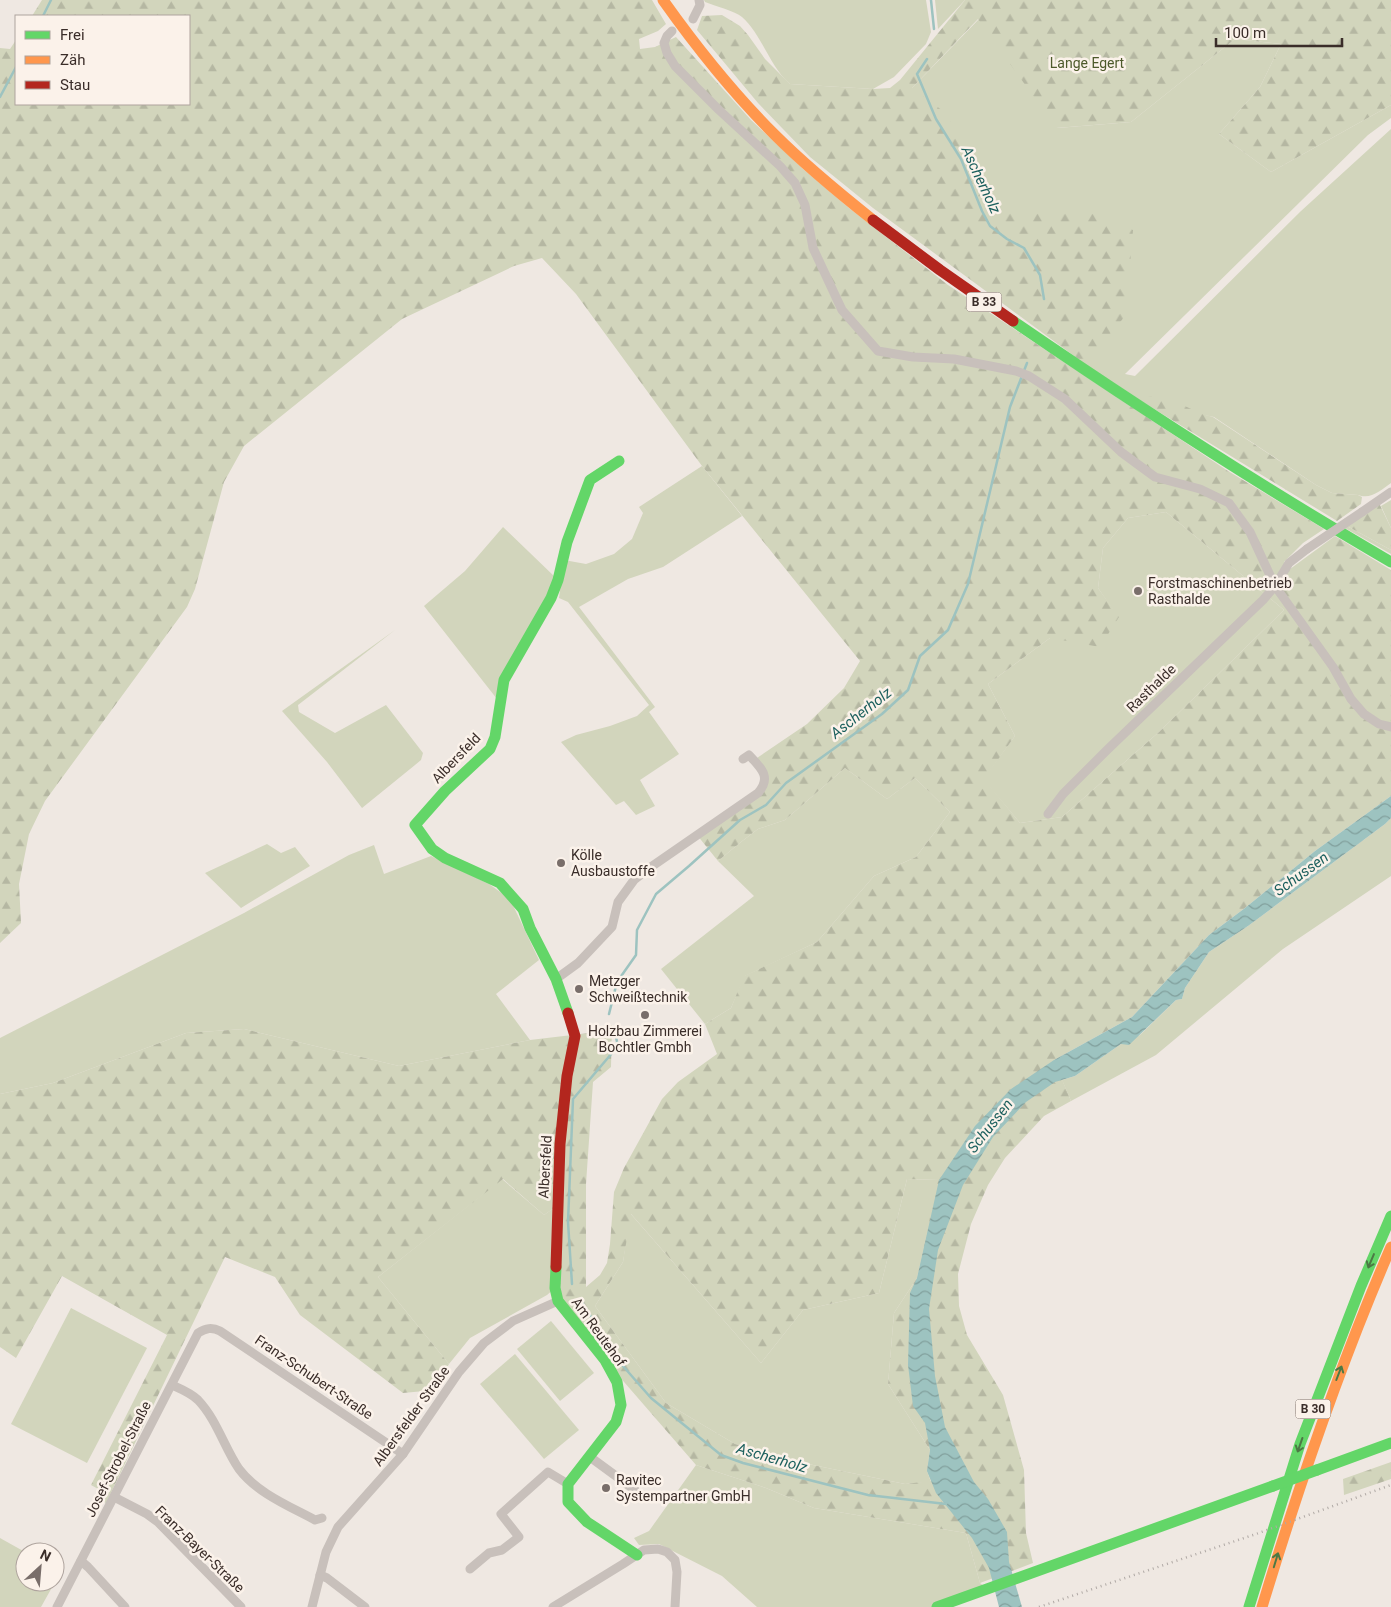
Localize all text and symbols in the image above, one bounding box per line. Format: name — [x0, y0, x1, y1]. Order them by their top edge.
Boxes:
legend — [15, 15, 190, 105]
scale bar — [1216, 15, 1342, 47]
text: 100 m — [1224, 24, 1266, 42]
text: Frei — [60, 26, 85, 44]
text: Zäh — [60, 51, 85, 69]
park label: Lange Egert — [1050, 55, 1125, 71]
text: Stau — [60, 76, 90, 94]
water label: Ascherholz — [957, 143, 1005, 217]
road number: B 33 — [966, 292, 1002, 312]
place label: Forstmaschinenbetrieb Rasthalde — [1148, 575, 1292, 607]
marker: Forstmaschinenbetrieb Rasthalde — [1132, 585, 1144, 597]
street label: Rasthalde — [1123, 661, 1179, 715]
water label: Ascherholz — [826, 683, 896, 743]
street label: Albersfeld — [428, 730, 484, 786]
place label: Kölle Ausbaustoffe — [571, 847, 655, 879]
water label: Schussen — [1270, 848, 1332, 900]
marker: Kölle Ausbaustoffe — [555, 857, 567, 869]
place label: Metzger Schweißtechnik — [589, 973, 688, 1005]
marker: Metzger Schweißtechnik — [573, 983, 585, 995]
marker: Holzbau Zimmerei Bochtler Gmbh — [639, 1009, 651, 1021]
place label: Holzbau Zimmerei Bochtler Gmbh — [588, 1023, 702, 1055]
water label: Schussen — [963, 1096, 1017, 1156]
street label: Albersfeld — [535, 1135, 555, 1199]
one-way arrow — [1366, 1253, 1376, 1268]
street label: Am Reutehof — [569, 1294, 629, 1370]
street label: Franz-Schubert-Straße — [252, 1332, 376, 1422]
street label: Albersfelder Straße — [369, 1363, 453, 1469]
one-way arrow — [1335, 1366, 1344, 1381]
street label: Josef-Strobel-Straße — [82, 1398, 154, 1520]
road number: B 30 — [1296, 1400, 1330, 1418]
one-way arrow — [1294, 1437, 1304, 1453]
water label: Ascherholz — [734, 1439, 810, 1477]
place label: Ravitec Systempartner GmbH — [616, 1472, 751, 1504]
marker: Ravitec Systempartner GmbH — [600, 1482, 612, 1494]
street label: Franz-Bayer-Straße — [152, 1502, 248, 1596]
north arrow — [15, 1542, 65, 1592]
text: N — [38, 1546, 54, 1565]
one-way arrow — [1272, 1553, 1282, 1569]

